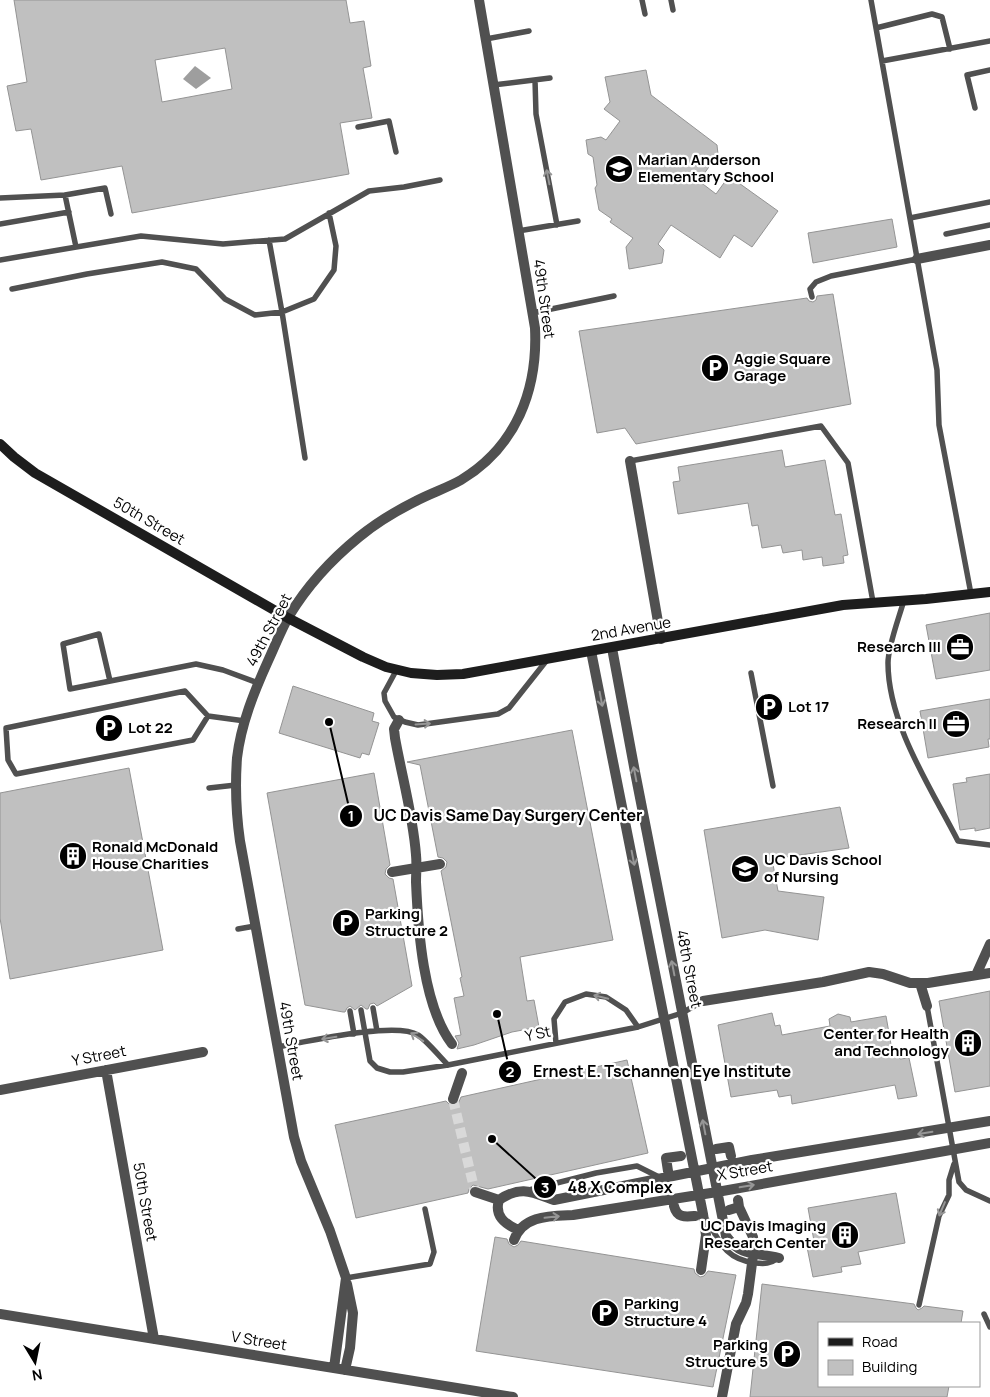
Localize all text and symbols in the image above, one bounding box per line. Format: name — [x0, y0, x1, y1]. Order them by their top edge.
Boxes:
place label: Marian Anderson Elementary School — [638, 149, 774, 187]
school or university icon: Marian Anderson Elementary School — [604, 154, 634, 184]
one-way arrow — [542, 169, 552, 185]
street label: 49th Street — [529, 258, 560, 340]
place label: Aggie Square Garage — [734, 348, 831, 386]
parking icon: Aggie Square Garage — [700, 353, 730, 383]
street label: 50th Street — [109, 492, 189, 550]
street label: 49th Street — [241, 590, 297, 670]
street label: 2nd Avenue — [589, 611, 673, 646]
office icon: Research III — [945, 632, 975, 662]
place label: Research III — [857, 636, 941, 657]
one-way arrow — [597, 691, 606, 707]
parking icon: Lot 17 — [754, 692, 784, 722]
place label: Lot 17 — [788, 696, 829, 717]
office icon: Research II — [941, 709, 971, 739]
parking icon: Lot 22 — [94, 713, 124, 743]
place label: Research II — [857, 713, 937, 734]
place label: Lot 22 — [128, 717, 173, 738]
one-way arrow — [415, 719, 431, 728]
one-way arrow — [630, 766, 639, 782]
callout: UC Davis Same Day Surgery Center — [339, 800, 652, 831]
text: UC Davis Same Day Surgery Center — [374, 804, 642, 826]
text: 1 — [348, 805, 354, 826]
place label: Ronald McDonald House Charities — [92, 836, 218, 874]
building icon: Ronald McDonald House Charities — [58, 841, 88, 871]
place label: UC Davis School of Nursing — [764, 849, 882, 887]
one-way arrow — [629, 850, 638, 866]
school or university icon: UC Davis School of Nursing — [730, 854, 760, 884]
place label: Parking Structure 2 — [365, 903, 448, 941]
parking icon: Parking Structure 2 — [331, 908, 361, 938]
street label: 48th Street — [672, 928, 707, 1010]
one-way arrow — [668, 960, 678, 976]
one-way arrow — [594, 992, 610, 1001]
street label: 49th Street — [274, 1000, 309, 1082]
street label: Y St — [523, 1021, 553, 1046]
place label: Center for Health and Technology — [824, 1023, 950, 1061]
building icon: Center for Health and Technology — [953, 1028, 983, 1058]
one-way arrow — [410, 1031, 424, 1042]
one-way arrow — [321, 1034, 337, 1044]
street label: Y Street — [70, 1040, 128, 1071]
callout: Ernest E. Tschannen Eye Institute — [498, 1056, 801, 1087]
text: Ernest E. Tschannen Eye Institute — [533, 1060, 791, 1082]
text: 2 — [506, 1061, 515, 1082]
one-way arrow — [698, 1120, 708, 1136]
one-way arrow — [917, 1128, 933, 1138]
street label: X Street — [715, 1155, 774, 1186]
street label: 50th Street — [128, 1161, 163, 1243]
callout: 48 X Complex — [533, 1172, 683, 1203]
text: 48 X Complex — [567, 1176, 673, 1198]
text: 3 — [541, 1177, 549, 1198]
one-way arrow — [739, 1181, 755, 1191]
one-way arrow — [937, 1201, 947, 1216]
one-way arrow — [544, 1212, 560, 1222]
place label: UC Davis Imaging Research Center — [700, 1215, 826, 1253]
building icon: UC Davis Imaging Research Center — [830, 1220, 860, 1250]
place label: Parking Structure 4 — [624, 1293, 707, 1331]
parking icon: Parking Structure 4 — [590, 1298, 620, 1328]
legend — [818, 1322, 980, 1387]
street label: V Street — [230, 1326, 288, 1355]
text: Road — [862, 1331, 898, 1352]
place label: Parking Structure 5 — [685, 1334, 768, 1372]
north arrow — [10, 1337, 60, 1387]
parking icon: Parking Structure 5 — [772, 1339, 802, 1369]
text: Building — [862, 1356, 917, 1377]
text: N — [31, 1365, 44, 1386]

